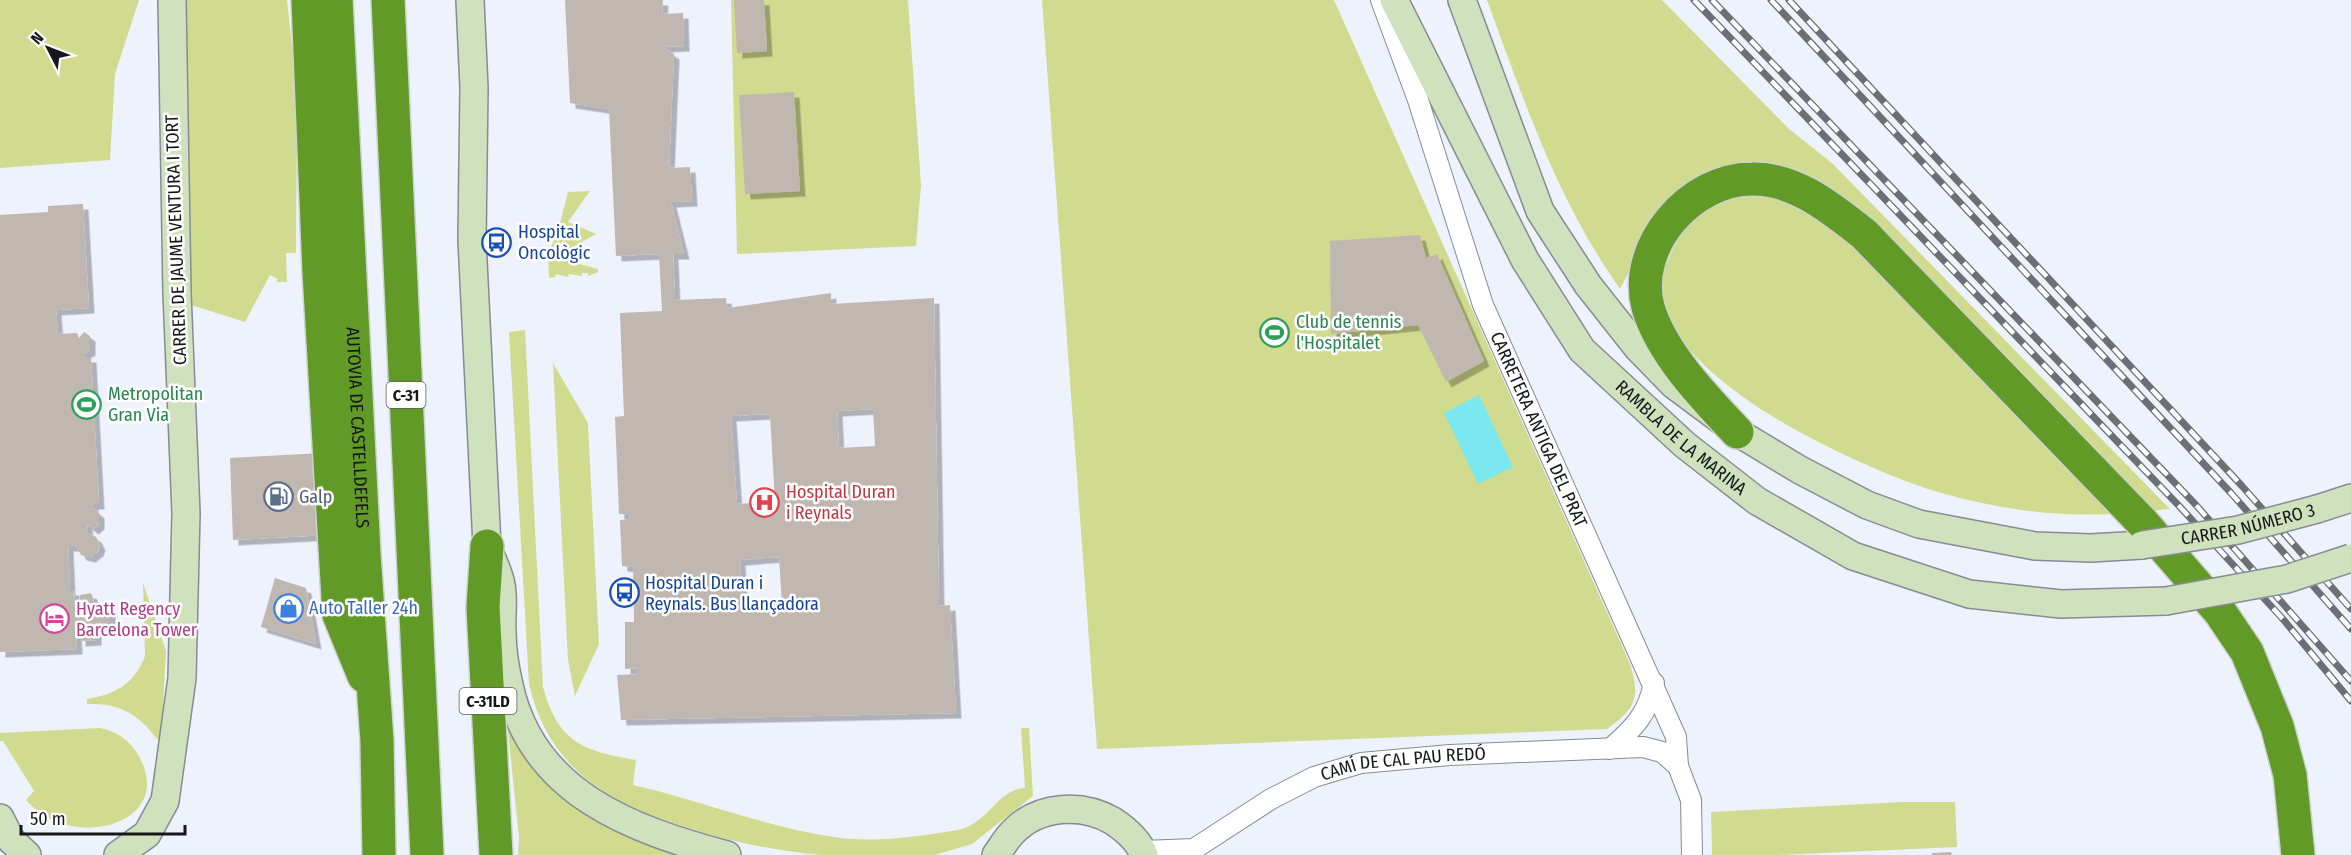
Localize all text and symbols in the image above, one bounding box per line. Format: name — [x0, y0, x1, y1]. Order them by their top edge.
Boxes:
north arrow — [18, 18, 78, 78]
text: N — [27, 28, 47, 48]
street label: CARRER DE JAUME VENTURA I TORT — [161, 114, 191, 366]
place label: Hospital Oncològic — [518, 221, 591, 264]
bus stop icon: Hospital Oncològic — [481, 226, 513, 258]
place label: Club de tennis l'Hospitalet — [1296, 311, 1402, 354]
sports icon: Club de tennis l'Hospitalet — [1259, 316, 1291, 348]
street label: AUTOVIA DE CASTELLDEFELS — [342, 326, 374, 529]
street label: CARRETERA ANTIGA DEL PRAT — [1485, 328, 1592, 531]
street label: RAMBLA DE LA MARINA — [1611, 375, 1751, 500]
road number: C-31 — [386, 382, 426, 408]
place label: Metropolitan Gran Via — [108, 383, 203, 426]
sports icon: Metropolitan Gran Via — [71, 388, 103, 420]
fuel station icon: Galp — [262, 481, 294, 513]
place label: Hospital Duran i Reynals — [786, 481, 895, 524]
place label: Galp — [299, 486, 332, 508]
hospital icon: Hospital Duran i Reynals — [749, 486, 781, 518]
street label: CARRER NÚMERO 3 — [2179, 499, 2317, 550]
place label: Hospital Duran i Reynals. Bus llançadora — [645, 572, 819, 615]
bus stop icon: Hospital Duran i Reynals. Bus llançadora — [608, 577, 640, 609]
shop icon: Auto Taller 24h — [272, 592, 304, 624]
place label: Auto Taller 24h — [309, 597, 418, 619]
place label: Hyatt Regency Barcelona Tower — [76, 598, 198, 641]
hotel icon: Hyatt Regency Barcelona Tower — [39, 603, 71, 635]
road number: C-31LD — [460, 688, 516, 714]
street label: CAMÍ DE CAL PAU REDÓ — [1318, 743, 1486, 785]
scale bar — [21, 798, 184, 836]
text: 50 m — [30, 808, 66, 830]

